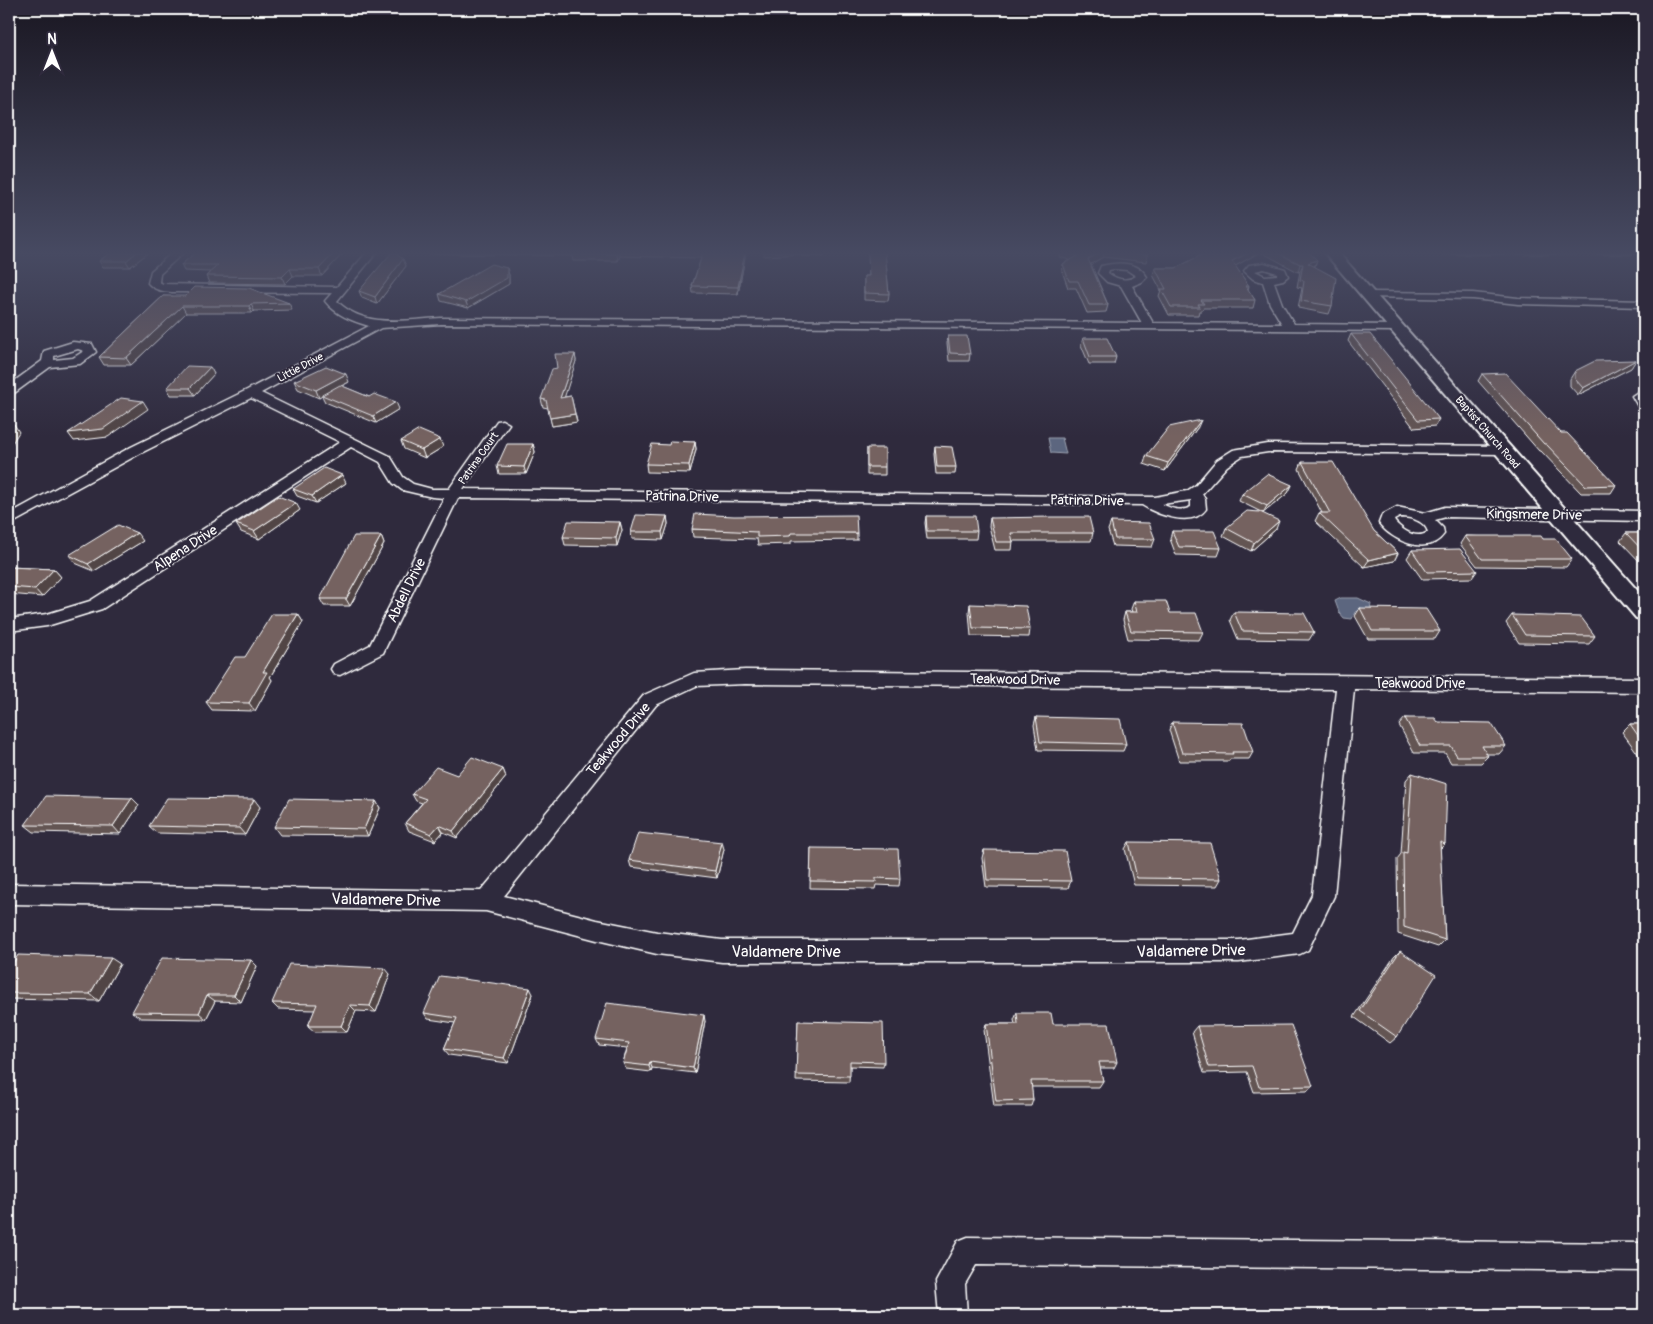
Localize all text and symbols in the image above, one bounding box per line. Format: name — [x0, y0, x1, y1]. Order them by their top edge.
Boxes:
north arrow — [28, 28, 78, 78]
text: N — [47, 31, 57, 48]
street label: Littie Drive — [275, 350, 326, 385]
street label: Baptist Church Road — [1453, 393, 1523, 471]
street label: Patrina Court — [456, 429, 502, 487]
street label: Patrina Drive — [645, 487, 719, 506]
street label: Patrina Drive — [1050, 491, 1124, 510]
street label: Kingsmere Drive — [1486, 505, 1582, 524]
street label: Alpena Drive — [150, 521, 221, 575]
street label: Abdell Drive — [384, 555, 429, 625]
street label: Teakwood Drive — [970, 670, 1060, 689]
street label: Teakwood Drive — [1375, 675, 1465, 692]
street label: Teakwood Drive — [583, 699, 654, 779]
street label: Valdamere Drive — [331, 889, 441, 911]
street label: Valdamere Drive — [1136, 940, 1246, 962]
street label: Valdamere Drive — [731, 942, 841, 962]

